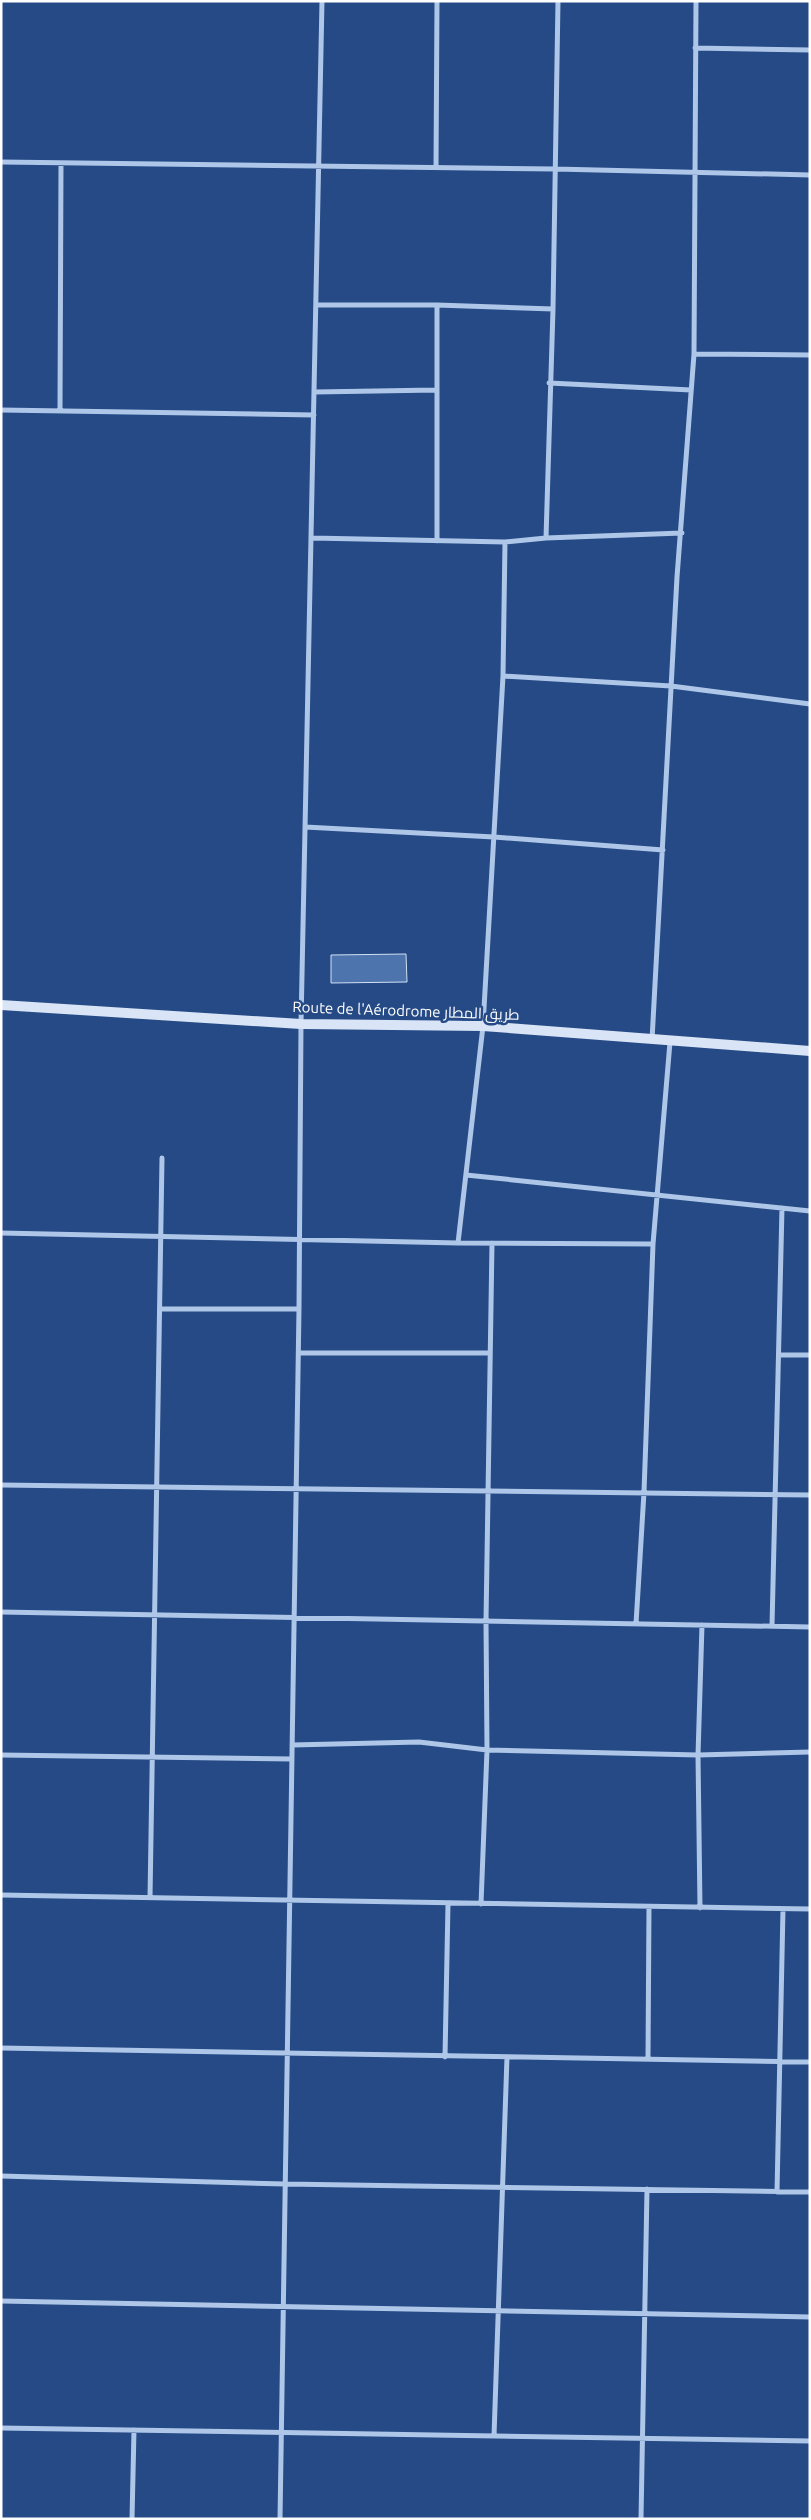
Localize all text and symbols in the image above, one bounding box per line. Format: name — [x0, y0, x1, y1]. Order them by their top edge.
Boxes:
street label: Route de l'Aérodrome طريق المطار — [292, 998, 520, 1025]

